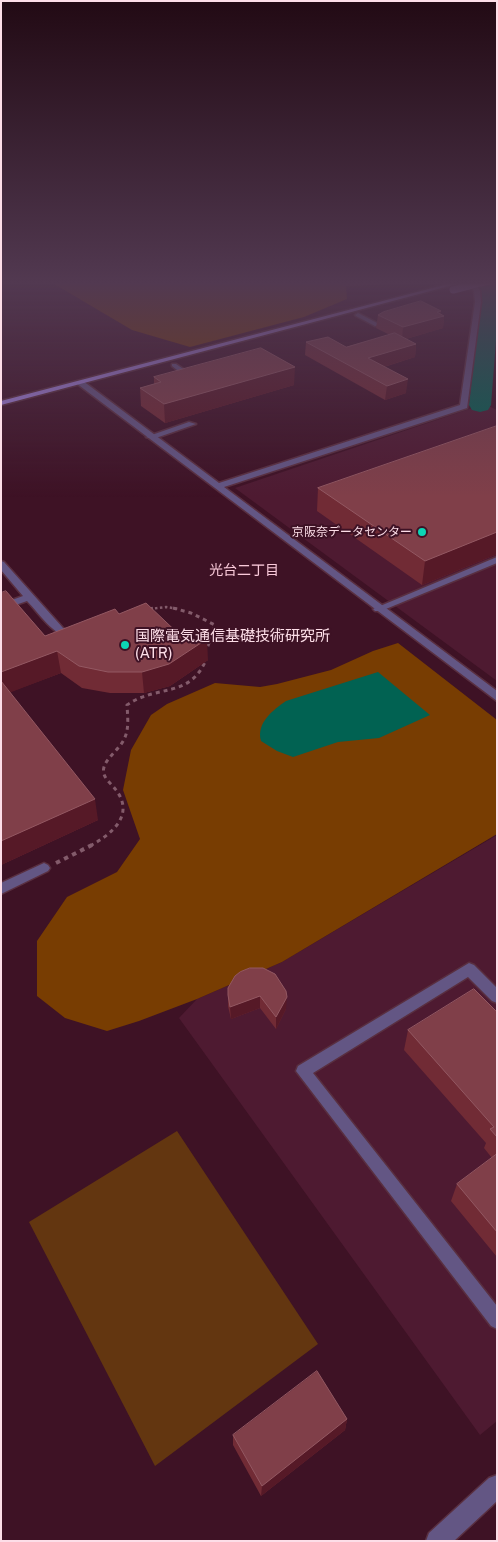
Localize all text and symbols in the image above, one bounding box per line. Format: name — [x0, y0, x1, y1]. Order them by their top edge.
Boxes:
place label: 京阪奈データセンター — [292, 525, 412, 539]
marker: 京阪奈データセンター — [416, 526, 428, 538]
district label: 光台二丁目 — [209, 563, 279, 579]
place label: 国際電気通信基礎技術研究所 (ATR) — [135, 627, 330, 662]
marker: 国際電気通信基礎技術研究所 (ATR) — [119, 639, 131, 651]

